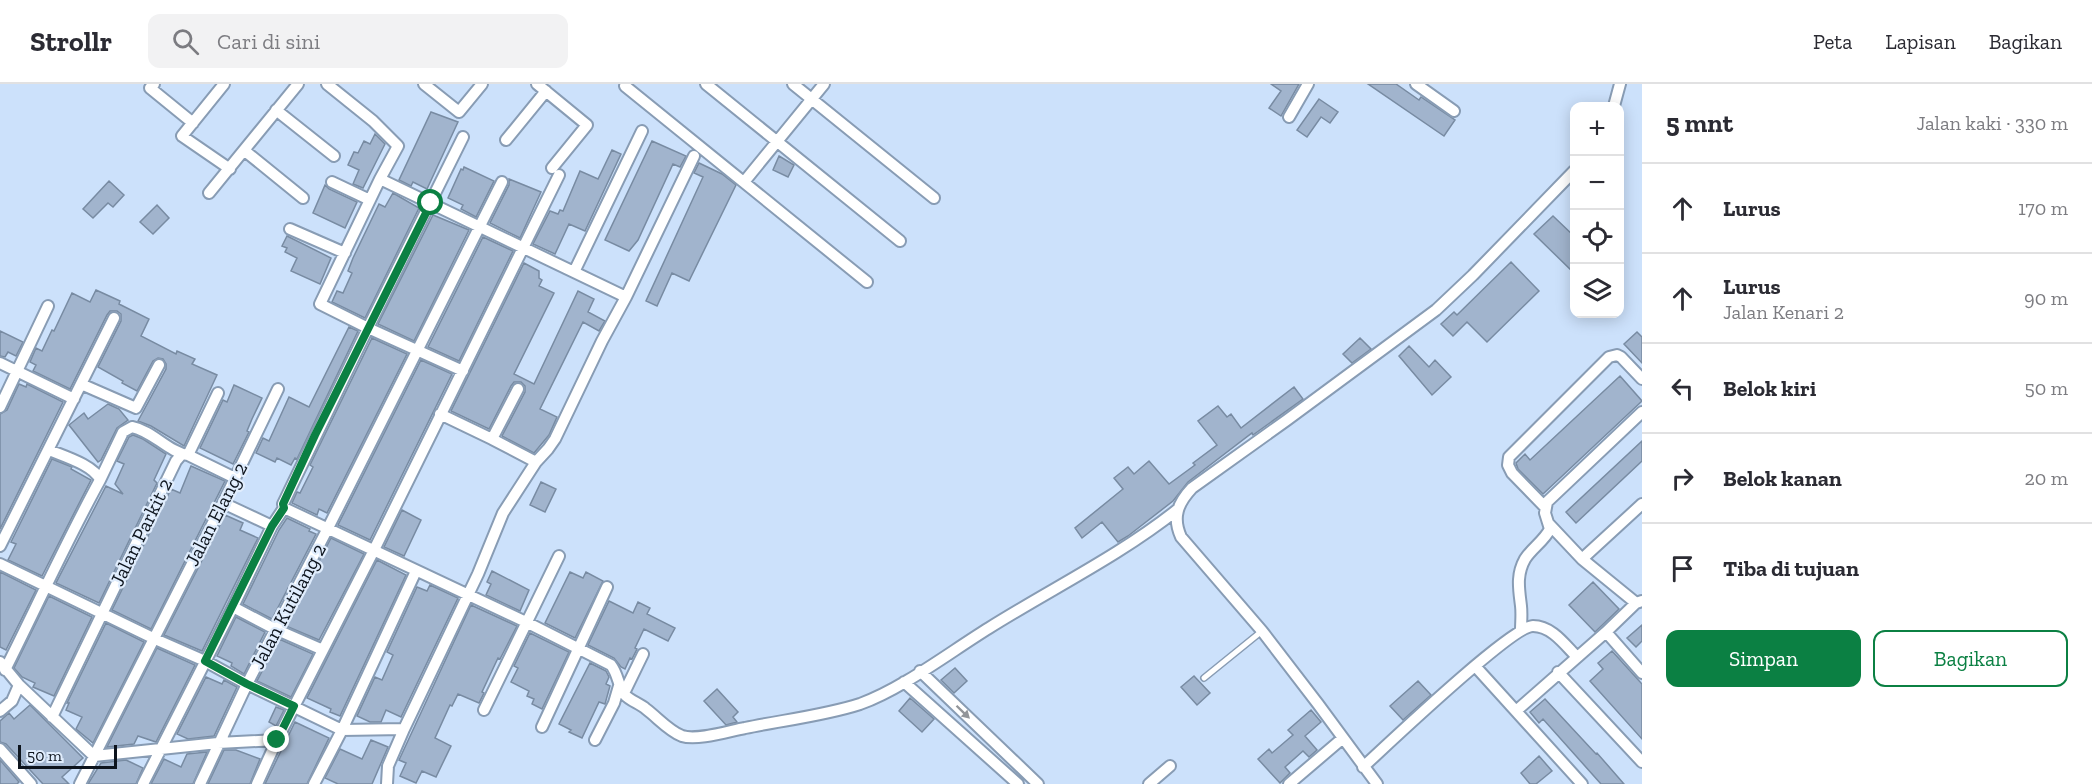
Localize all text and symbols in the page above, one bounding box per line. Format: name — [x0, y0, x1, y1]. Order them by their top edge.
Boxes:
search box — [148, 14, 568, 68]
text: Strollr — [30, 25, 112, 58]
icon: search — [169, 25, 202, 58]
text: Cari di sini — [217, 28, 320, 55]
text: Peta — [1813, 29, 1852, 54]
text: Lapisan — [1885, 29, 1956, 54]
text: Bagikan — [1989, 29, 2062, 54]
map controls — [1570, 102, 1624, 318]
button: + — [1570, 102, 1624, 156]
text: 5 mnt — [1666, 107, 1733, 139]
text: Jalan kaki · 330 m — [1916, 111, 2068, 135]
button: − — [1570, 156, 1624, 210]
route start — [417, 189, 443, 215]
icon: ahead — [1666, 192, 1699, 225]
text: Lurus — [1723, 195, 1781, 222]
text: 170 m — [2018, 196, 2068, 220]
button: locate — [1570, 210, 1624, 264]
button: layers — [1570, 264, 1624, 318]
text: Lurus — [1723, 273, 1781, 300]
icon: ahead — [1666, 282, 1699, 315]
text: 90 m — [2024, 286, 2068, 310]
text: Jalan Kenari 2 — [1723, 300, 1844, 324]
icon: left — [1666, 372, 1699, 405]
text: Belok kiri — [1723, 375, 1816, 402]
text: 50 m — [2024, 376, 2068, 400]
street label: Jalan Elang 2 — [180, 458, 252, 570]
icon: right — [1666, 462, 1699, 495]
text: Belok kanan — [1723, 465, 1842, 492]
text: 20 m — [2024, 466, 2068, 490]
street label: Jalan Parkit 2 — [105, 474, 177, 590]
street label: Jalan Kutilang 2 — [245, 539, 331, 673]
icon: arrive — [1666, 552, 1699, 585]
text: Tiba di tujuan — [1723, 555, 1859, 582]
button: Simpan — [1666, 630, 1861, 687]
button: Bagikan — [1873, 630, 2068, 687]
one-way arrow — [955, 704, 969, 718]
route end — [263, 726, 289, 752]
scale bar — [18, 742, 117, 770]
text: 50 m — [27, 746, 62, 765]

